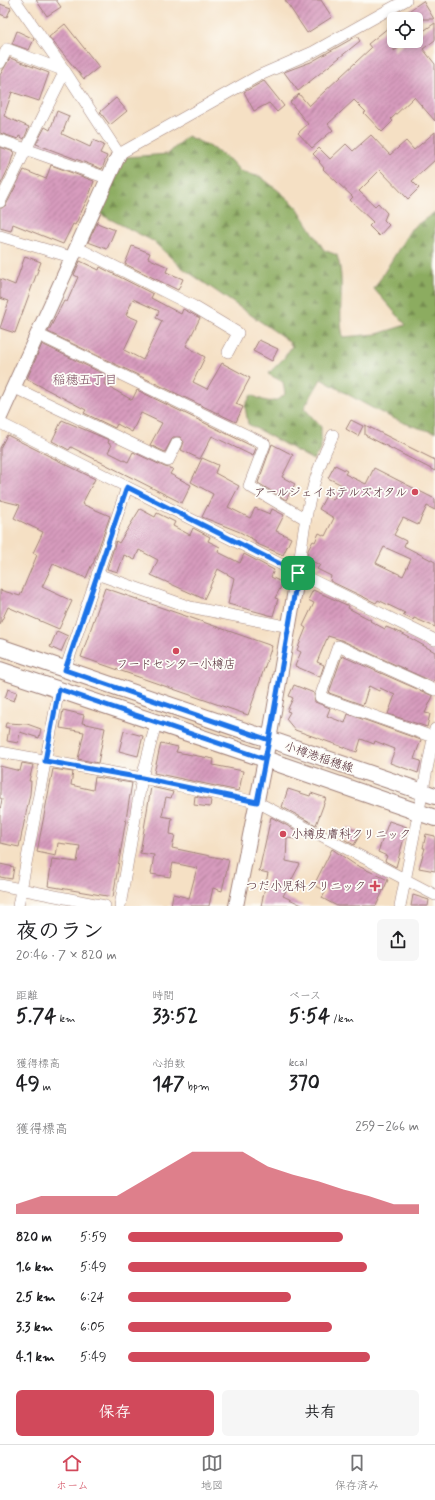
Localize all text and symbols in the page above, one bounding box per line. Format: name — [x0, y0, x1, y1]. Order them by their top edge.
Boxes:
map controls — [387, 12, 423, 48]
button: locate — [387, 12, 423, 48]
district label: 稲穂五丁目 — [52, 372, 118, 389]
place label: アールジェイホテルズオタル — [254, 485, 407, 501]
marker: アールジェイホテルズオタル — [410, 487, 420, 497]
pin — [281, 556, 315, 590]
icon: arrive — [287, 562, 309, 584]
marker: フードセンター小樽店 — [171, 646, 181, 656]
place label: フードセンター小樽店 — [116, 657, 236, 673]
street label: 小樽港稲穂線 — [282, 739, 355, 777]
place label: 小樽皮膚科クリニック — [291, 827, 411, 843]
marker: 小樽皮膚科クリニック — [278, 829, 288, 839]
place label: つだ小児科クリニック — [246, 879, 366, 895]
marker: つだ小児科クリニック — [369, 880, 381, 892]
text: 夜のラン — [16, 918, 104, 946]
button: share — [377, 919, 419, 961]
text: 20:46 · 7 × 820 m — [16, 947, 117, 964]
text: 距離 — [16, 989, 38, 1003]
text: 時間 — [152, 989, 174, 1003]
text: ペース — [289, 989, 321, 1003]
text: 5.74 — [16, 1003, 56, 1030]
text: 33:52 — [152, 1003, 198, 1030]
text: 5:54 — [289, 1003, 330, 1030]
text: km — [56, 1012, 75, 1026]
text: /km — [330, 1012, 354, 1026]
text: kcal — [289, 1056, 307, 1070]
text: 獲得標高 — [16, 1057, 60, 1071]
text: 心拍数 — [152, 1057, 185, 1071]
text: 370 — [289, 1070, 320, 1097]
text: 49 — [16, 1071, 40, 1098]
text: 147 — [152, 1071, 185, 1098]
text: m — [40, 1080, 51, 1094]
text: bpm — [185, 1080, 210, 1094]
text: 259–266 m — [355, 1118, 419, 1135]
text: 獲得標高 — [16, 1121, 68, 1138]
text: 820 m — [16, 1229, 52, 1246]
text: 5:59 — [80, 1229, 107, 1246]
text: 1.6 km — [16, 1259, 54, 1276]
text: 5:49 — [80, 1259, 107, 1276]
text: 2.5 km — [16, 1289, 55, 1306]
text: 6:24 — [80, 1289, 104, 1306]
text: 3.3 km — [16, 1319, 53, 1336]
text: 6:05 — [80, 1319, 104, 1336]
text: 4.1 km — [16, 1349, 55, 1366]
text: 5:49 — [80, 1349, 107, 1366]
button: 保存 — [16, 1390, 214, 1436]
button: 共有 — [222, 1390, 419, 1436]
tab: ホーム — [56, 1452, 89, 1493]
tab: 地図 — [201, 1452, 223, 1493]
tab: 保存済み — [335, 1452, 379, 1493]

